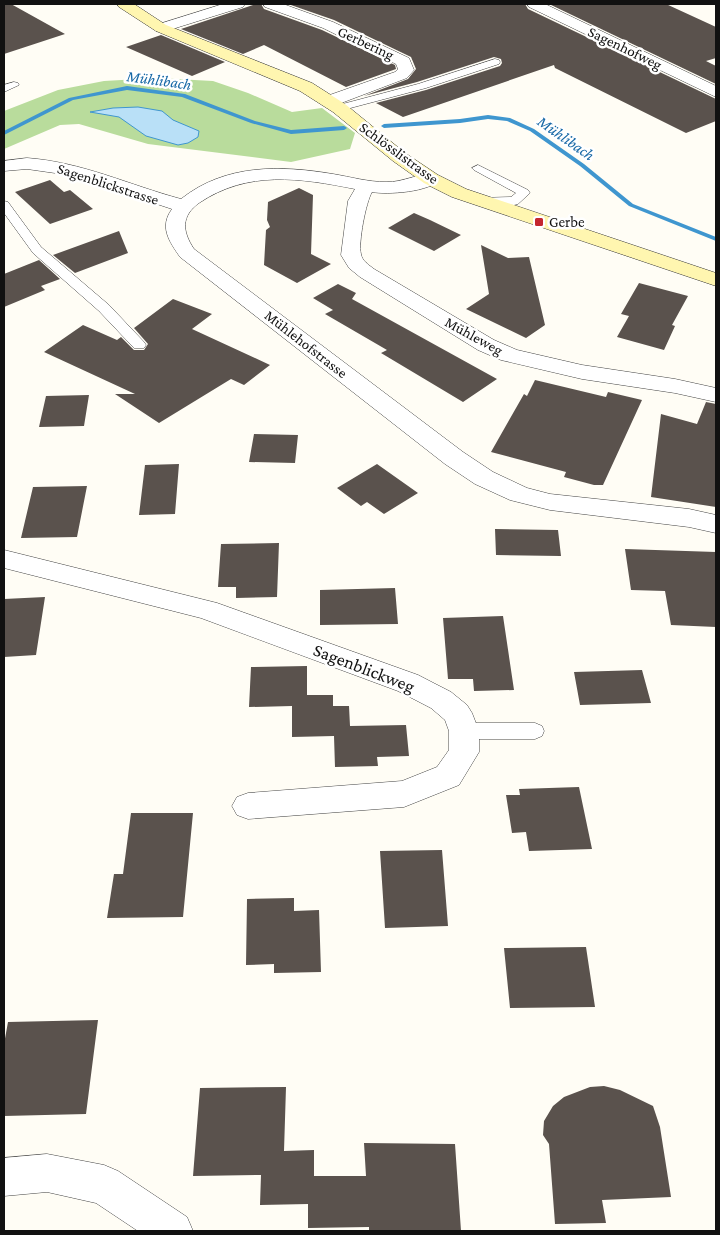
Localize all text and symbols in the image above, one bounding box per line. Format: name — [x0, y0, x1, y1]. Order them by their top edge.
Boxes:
street label: Gerbering — [335, 23, 397, 64]
street label: Sagenhofweg — [585, 23, 665, 74]
water label: Mühlibach — [125, 67, 193, 93]
water label: Mühlibach — [534, 112, 598, 164]
street label: Schlösslistrasse — [356, 119, 442, 187]
street label: Sagenblickstrasse — [55, 160, 161, 209]
place label: Gerbe — [549, 214, 585, 230]
marker: Gerbe — [533, 216, 545, 228]
street label: Mühlehofstrasse — [262, 307, 351, 381]
street label: Mühleweg — [442, 314, 506, 359]
street label: Sagenblickweg — [310, 639, 418, 697]

